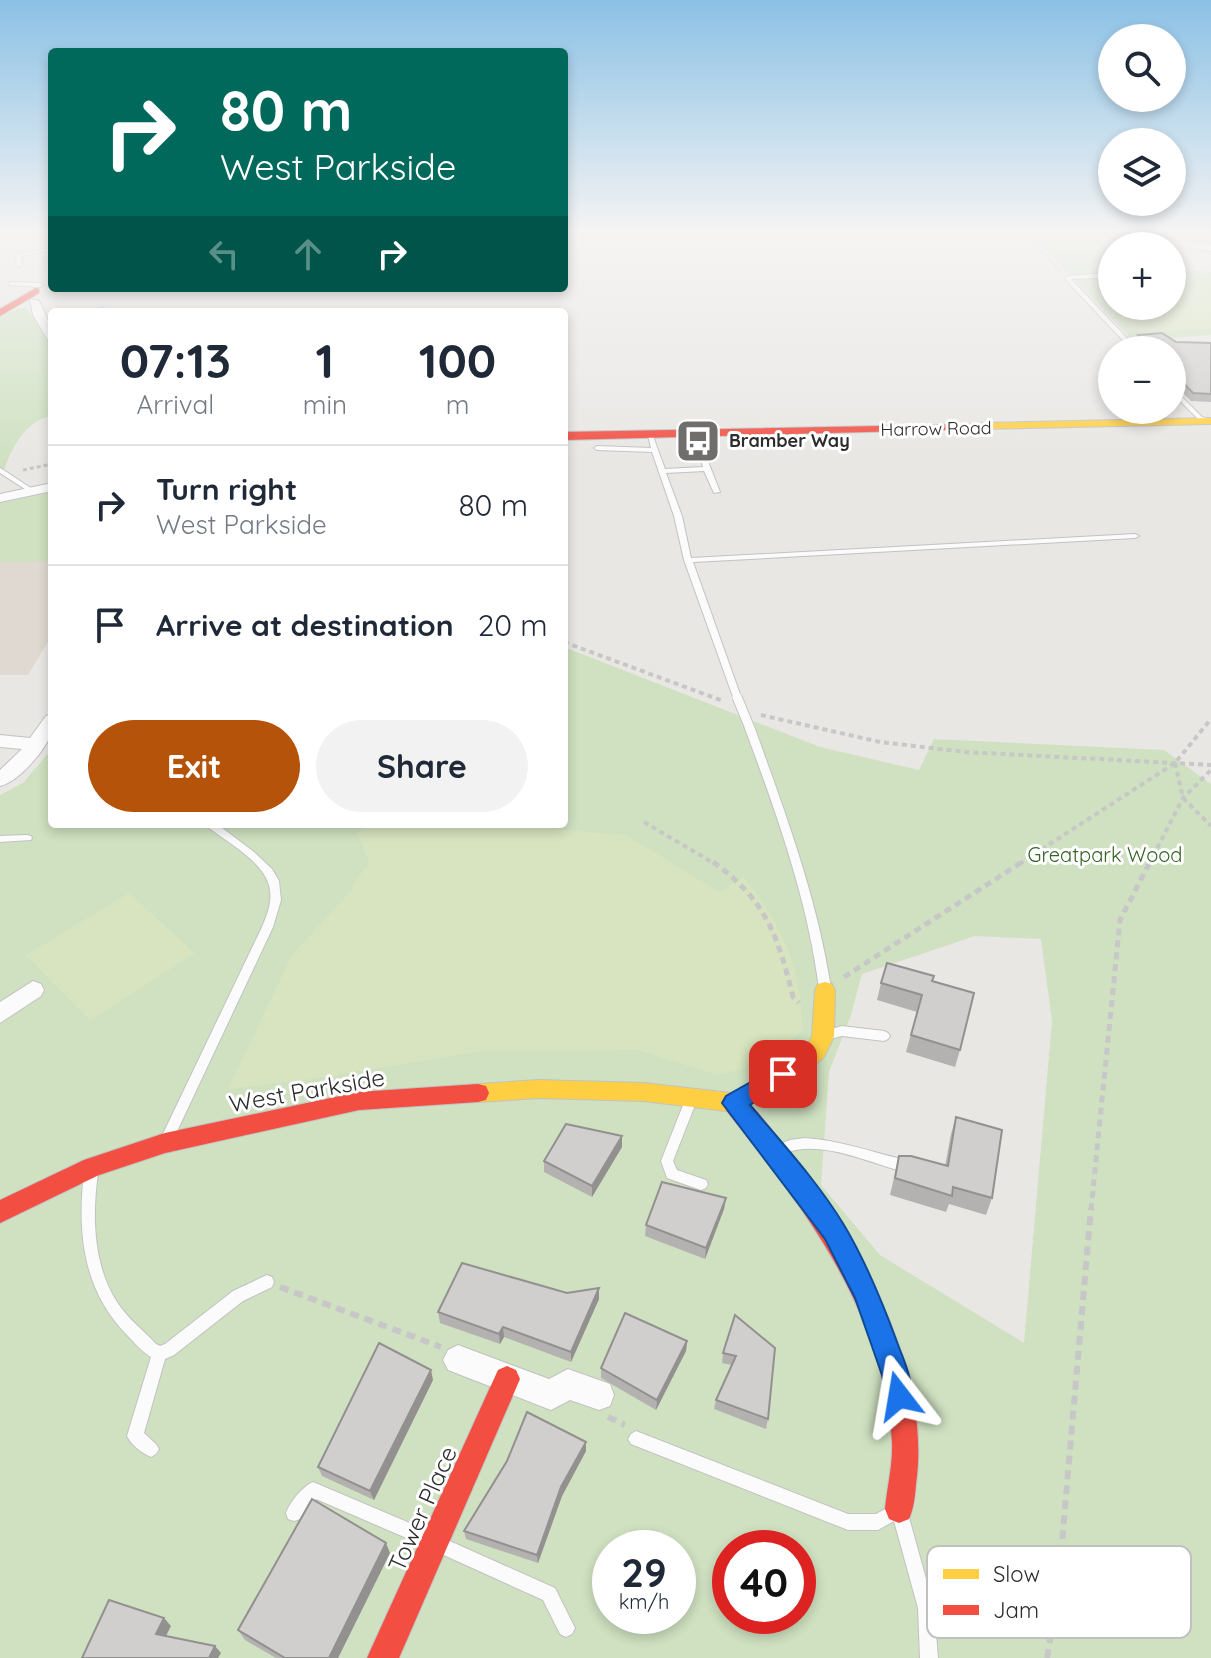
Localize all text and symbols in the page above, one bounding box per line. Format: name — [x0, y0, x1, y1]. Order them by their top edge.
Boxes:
map controls — [1098, 24, 1186, 424]
button: search — [1098, 24, 1186, 112]
text: 80 m — [220, 75, 352, 145]
icon: right — [88, 80, 192, 184]
button: layers — [1098, 128, 1186, 216]
text: West Parkside — [220, 144, 456, 189]
icon: left — [202, 232, 246, 276]
icon: ahead — [286, 232, 330, 276]
icon: right — [370, 232, 414, 276]
button: + — [1098, 232, 1186, 320]
text: 07:13 — [120, 330, 231, 390]
text: 1 — [316, 330, 334, 390]
text: 100 — [419, 330, 496, 390]
button: − — [1098, 336, 1186, 424]
text: Arrival — [136, 388, 214, 421]
text: min — [303, 388, 347, 421]
text: m — [446, 388, 469, 421]
street label: Harrow Road — [880, 416, 992, 441]
bus stop icon: Bramber Way — [674, 417, 722, 465]
place label: Bramber Way — [729, 429, 850, 452]
text: Turn right — [156, 470, 297, 508]
icon: right — [88, 483, 132, 527]
text: 80 m — [458, 486, 528, 524]
text: West Parkside — [156, 508, 327, 541]
icon: arrive — [88, 603, 132, 647]
text: Arrive at destination — [156, 606, 454, 644]
text: 20 m — [478, 606, 548, 644]
button: Exit — [88, 720, 300, 812]
button: Share — [316, 720, 528, 812]
park label: Greatpark Wood — [1028, 842, 1182, 867]
pin — [749, 1040, 817, 1108]
icon: arrive — [761, 1052, 805, 1096]
street label: West Parkside — [227, 1062, 387, 1118]
position arrow — [857, 1354, 941, 1438]
street label: Tower Place — [381, 1441, 463, 1576]
speed limit sign: 40 — [712, 1530, 816, 1634]
legend — [927, 1546, 1191, 1638]
text: 29 — [621, 1547, 667, 1597]
text: Slow — [993, 1560, 1040, 1588]
text: km/h — [619, 1589, 669, 1614]
text: Jam — [993, 1596, 1039, 1624]

